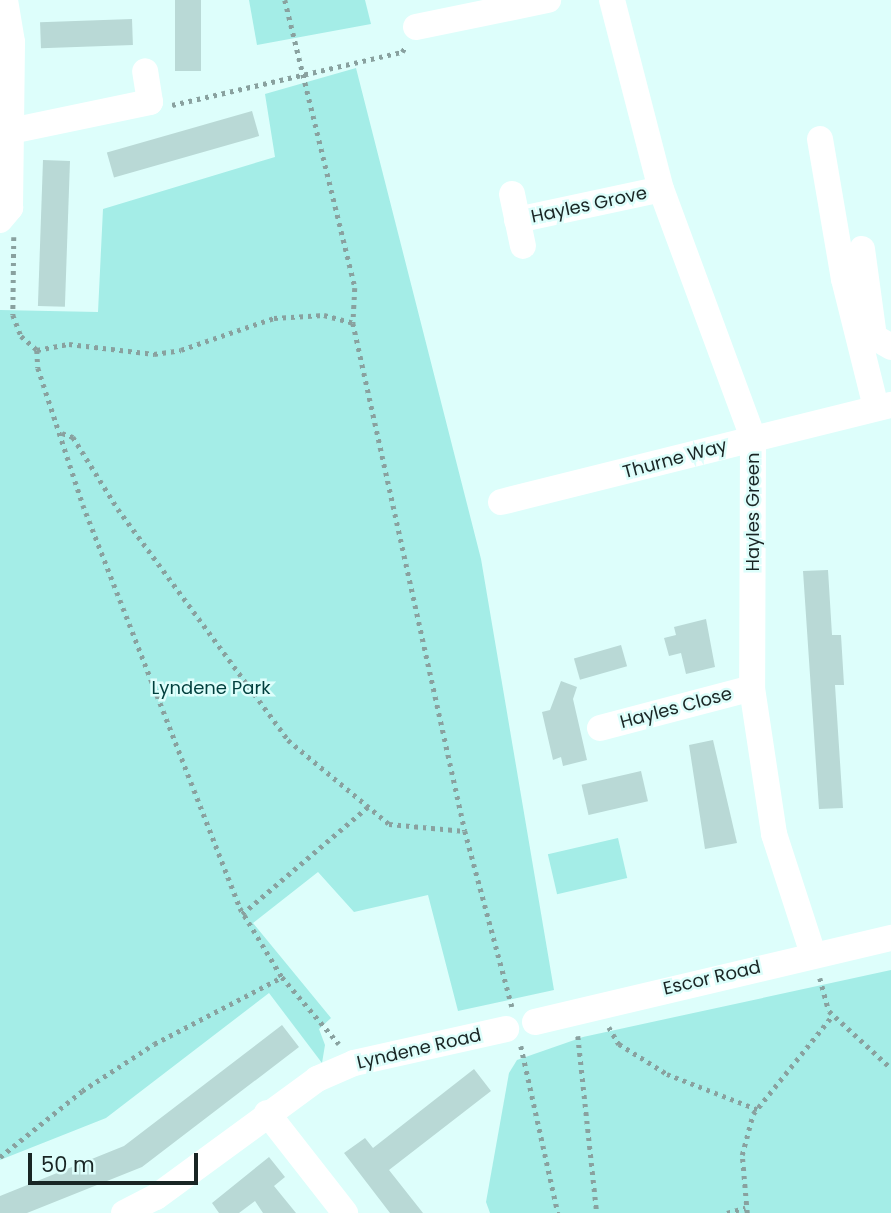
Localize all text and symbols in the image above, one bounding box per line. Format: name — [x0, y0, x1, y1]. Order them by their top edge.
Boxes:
street label: Hayles Grove — [529, 182, 649, 228]
street label: Thurne Way — [621, 435, 729, 483]
street label: Hayles Green — [742, 452, 764, 572]
park label: Lyndene Park — [152, 677, 270, 699]
street label: Hayles Close — [618, 683, 734, 733]
street label: Escor Road — [661, 956, 763, 1000]
street label: Lyndene Road — [355, 1024, 483, 1074]
scale bar — [32, 1140, 201, 1184]
text: 50 m — [41, 1150, 95, 1179]

